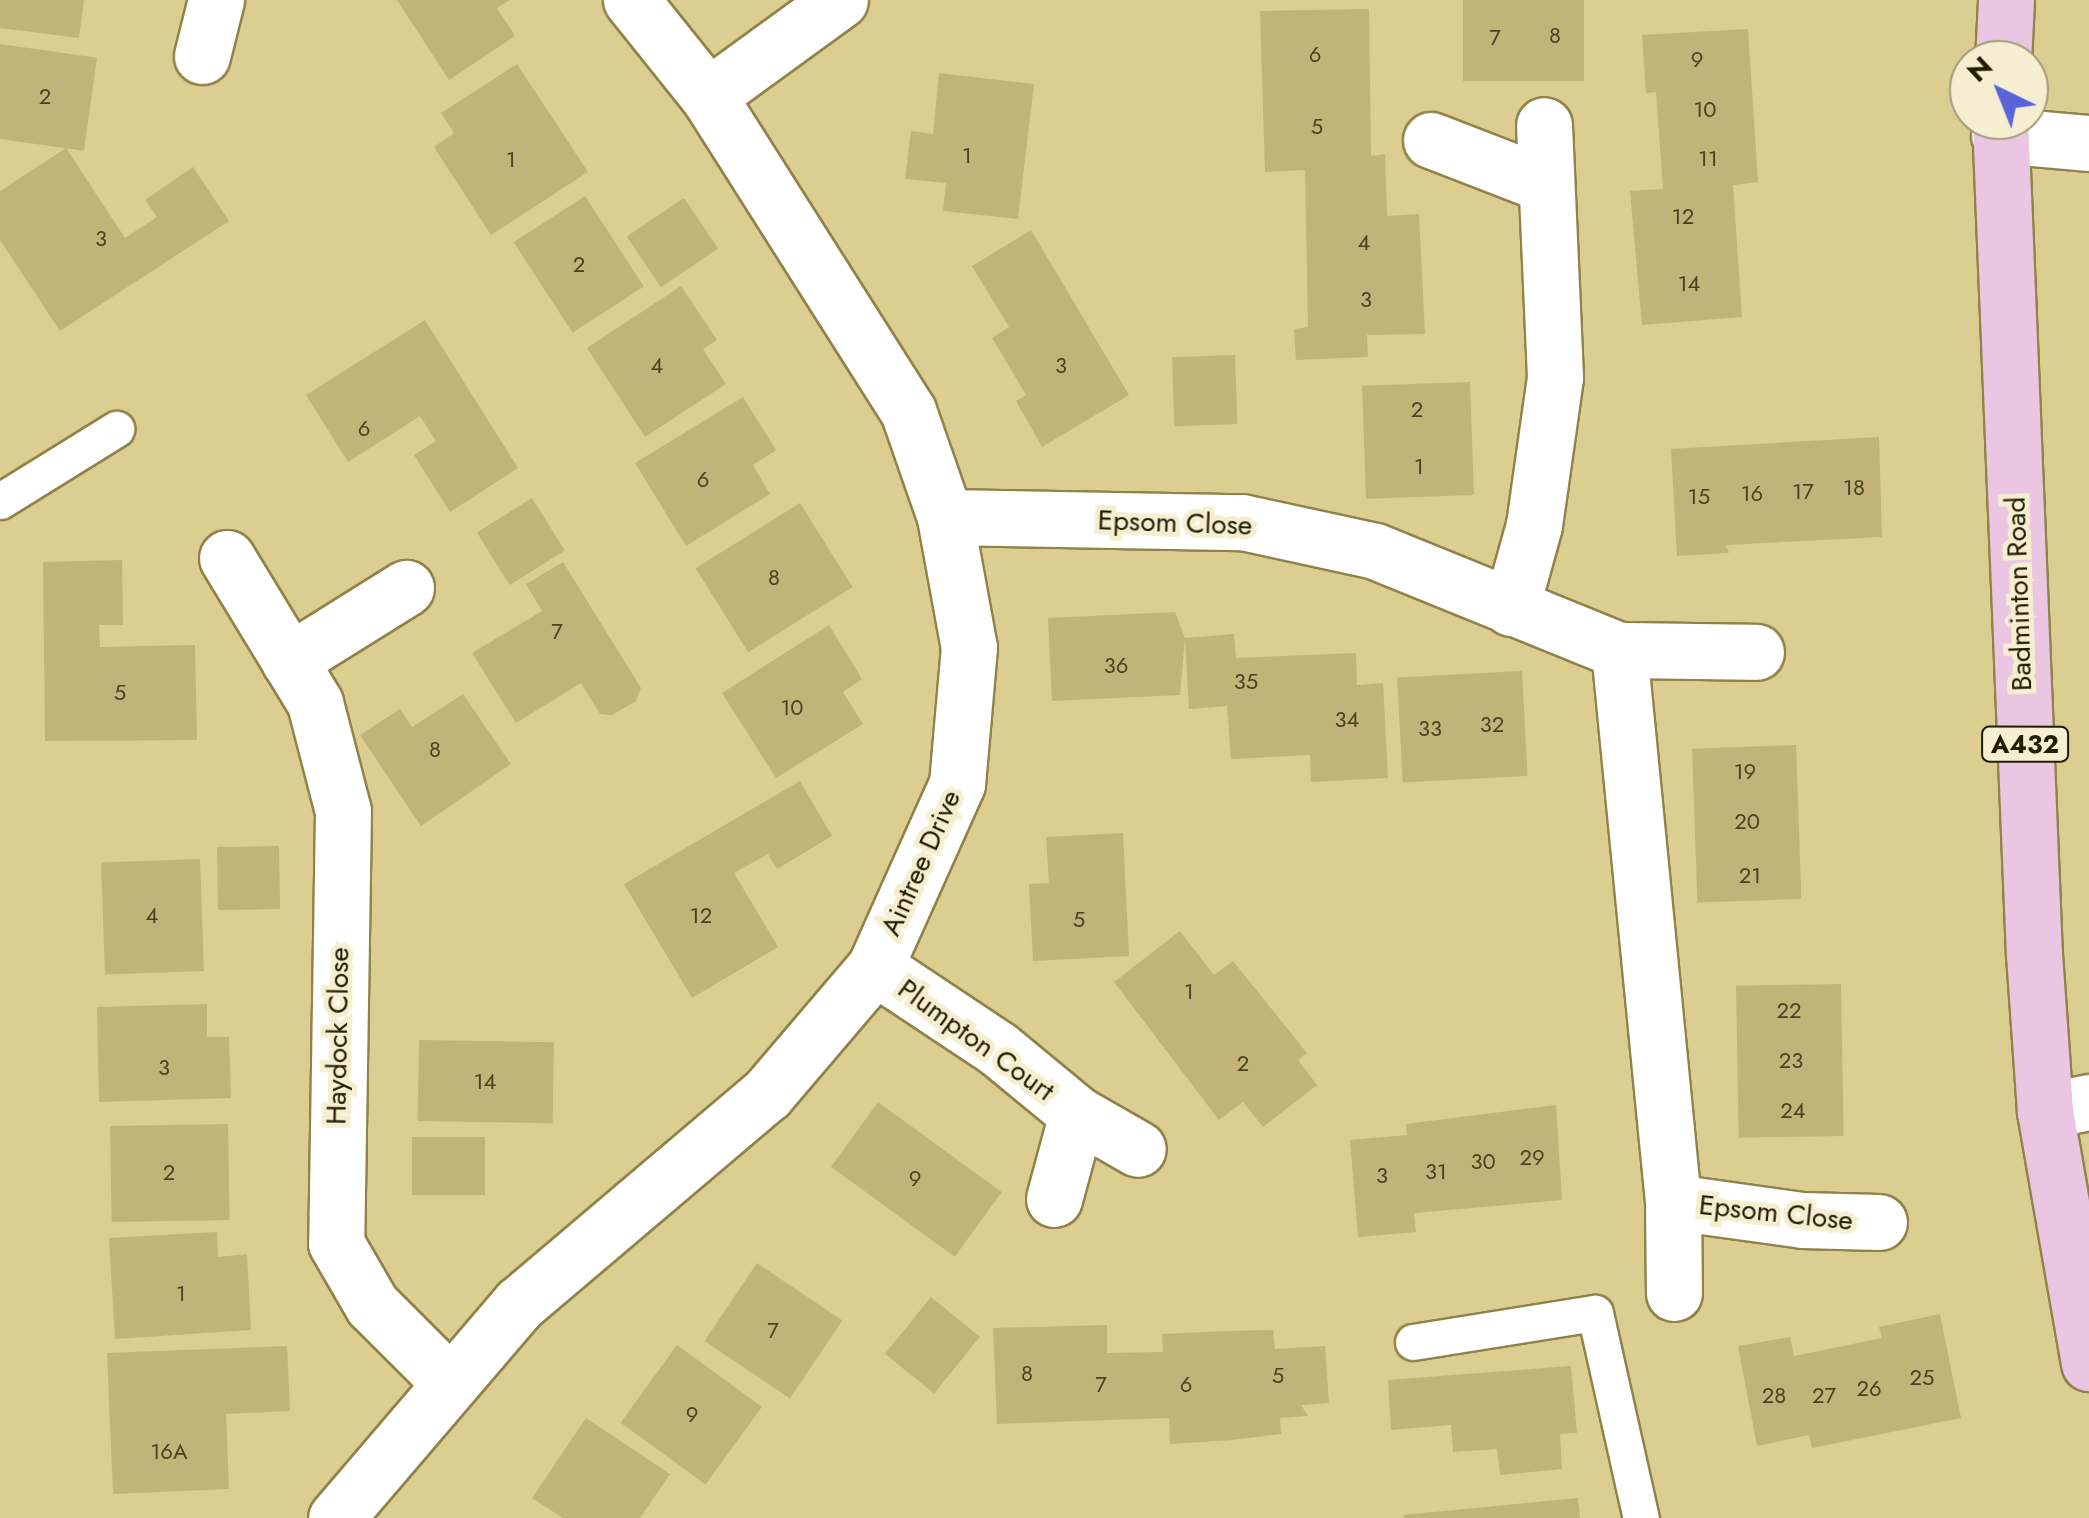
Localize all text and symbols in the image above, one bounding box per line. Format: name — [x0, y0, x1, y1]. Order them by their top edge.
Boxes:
house number: 8 — [1549, 23, 1561, 49]
house number: 7 — [1489, 25, 1501, 51]
north arrow — [1949, 40, 2049, 140]
house number: 6 — [1309, 42, 1321, 68]
house number: 9 — [1691, 47, 1703, 73]
text: N — [1957, 47, 2002, 92]
house number: 2 — [39, 84, 51, 110]
house number: 10 — [1693, 97, 1717, 123]
house number: 5 — [1311, 114, 1323, 140]
house number: 1 — [962, 143, 972, 169]
house number: 11 — [1698, 146, 1718, 172]
house number: 1 — [506, 147, 516, 173]
house number: 12 — [1672, 204, 1694, 230]
house number: 3 — [95, 226, 107, 252]
house number: 4 — [1358, 230, 1370, 256]
house number: 2 — [573, 252, 585, 278]
house number: 14 — [1678, 271, 1700, 297]
house number: 3 — [1360, 287, 1372, 313]
house number: 4 — [651, 353, 663, 379]
house number: 3 — [1055, 353, 1067, 379]
house number: 2 — [1411, 397, 1423, 423]
house number: 6 — [358, 416, 370, 442]
house number: 1 — [1414, 454, 1424, 480]
house number: 6 — [697, 467, 709, 493]
house number: 18 — [1843, 475, 1865, 501]
house number: 17 — [1792, 479, 1814, 505]
house number: 16 — [1741, 481, 1763, 507]
house number: 15 — [1688, 484, 1710, 510]
street label: Badminton Road — [1999, 496, 2039, 692]
street label: Epsom Close — [1097, 504, 1253, 542]
house number: 8 — [768, 565, 780, 591]
house number: 7 — [551, 619, 563, 645]
house number: 36 — [1104, 653, 1128, 679]
house number: 35 — [1234, 669, 1258, 695]
house number: 5 — [114, 680, 126, 706]
house number: 10 — [780, 695, 804, 721]
house number: 34 — [1335, 707, 1359, 733]
house number: 32 — [1480, 712, 1504, 738]
house number: 33 — [1418, 716, 1442, 742]
road number: A432 — [1980, 724, 2070, 764]
house number: 8 — [429, 737, 441, 763]
house number: 19 — [1734, 759, 1756, 785]
street label: Aintree Drive — [874, 785, 968, 941]
house number: 20 — [1734, 809, 1760, 835]
house number: 21 — [1739, 863, 1761, 889]
house number: 4 — [146, 903, 158, 929]
house number: 12 — [690, 903, 712, 929]
house number: 5 — [1073, 907, 1085, 933]
street label: Haydock Close — [320, 947, 356, 1125]
street label: Plumpton Court — [891, 972, 1061, 1108]
house number: 1 — [1184, 979, 1194, 1005]
house number: 22 — [1776, 998, 1802, 1024]
house number: 23 — [1779, 1048, 1803, 1074]
house number: 2 — [1237, 1051, 1249, 1077]
house number: 3 — [158, 1055, 170, 1081]
house number: 14 — [474, 1069, 496, 1095]
house number: 24 — [1780, 1098, 1806, 1124]
house number: 29 — [1519, 1145, 1545, 1171]
house number: 30 — [1470, 1149, 1496, 1175]
house number: 31 — [1425, 1159, 1447, 1185]
house number: 2 — [163, 1160, 175, 1186]
house number: 3 — [1376, 1163, 1388, 1189]
house number: 9 — [909, 1166, 921, 1192]
street label: Epsom Close — [1697, 1188, 1855, 1238]
house number: 1 — [176, 1281, 186, 1307]
house number: 7 — [767, 1318, 779, 1344]
house number: 8 — [1021, 1361, 1033, 1387]
house number: 5 — [1272, 1363, 1284, 1389]
house number: 25 — [1910, 1365, 1934, 1391]
house number: 7 — [1095, 1372, 1107, 1398]
house number: 6 — [1180, 1372, 1192, 1398]
house number: 26 — [1856, 1376, 1882, 1402]
house number: 28 — [1762, 1383, 1786, 1409]
house number: 27 — [1812, 1383, 1836, 1409]
house number: 9 — [686, 1402, 698, 1428]
house number: 16A — [150, 1439, 188, 1465]

